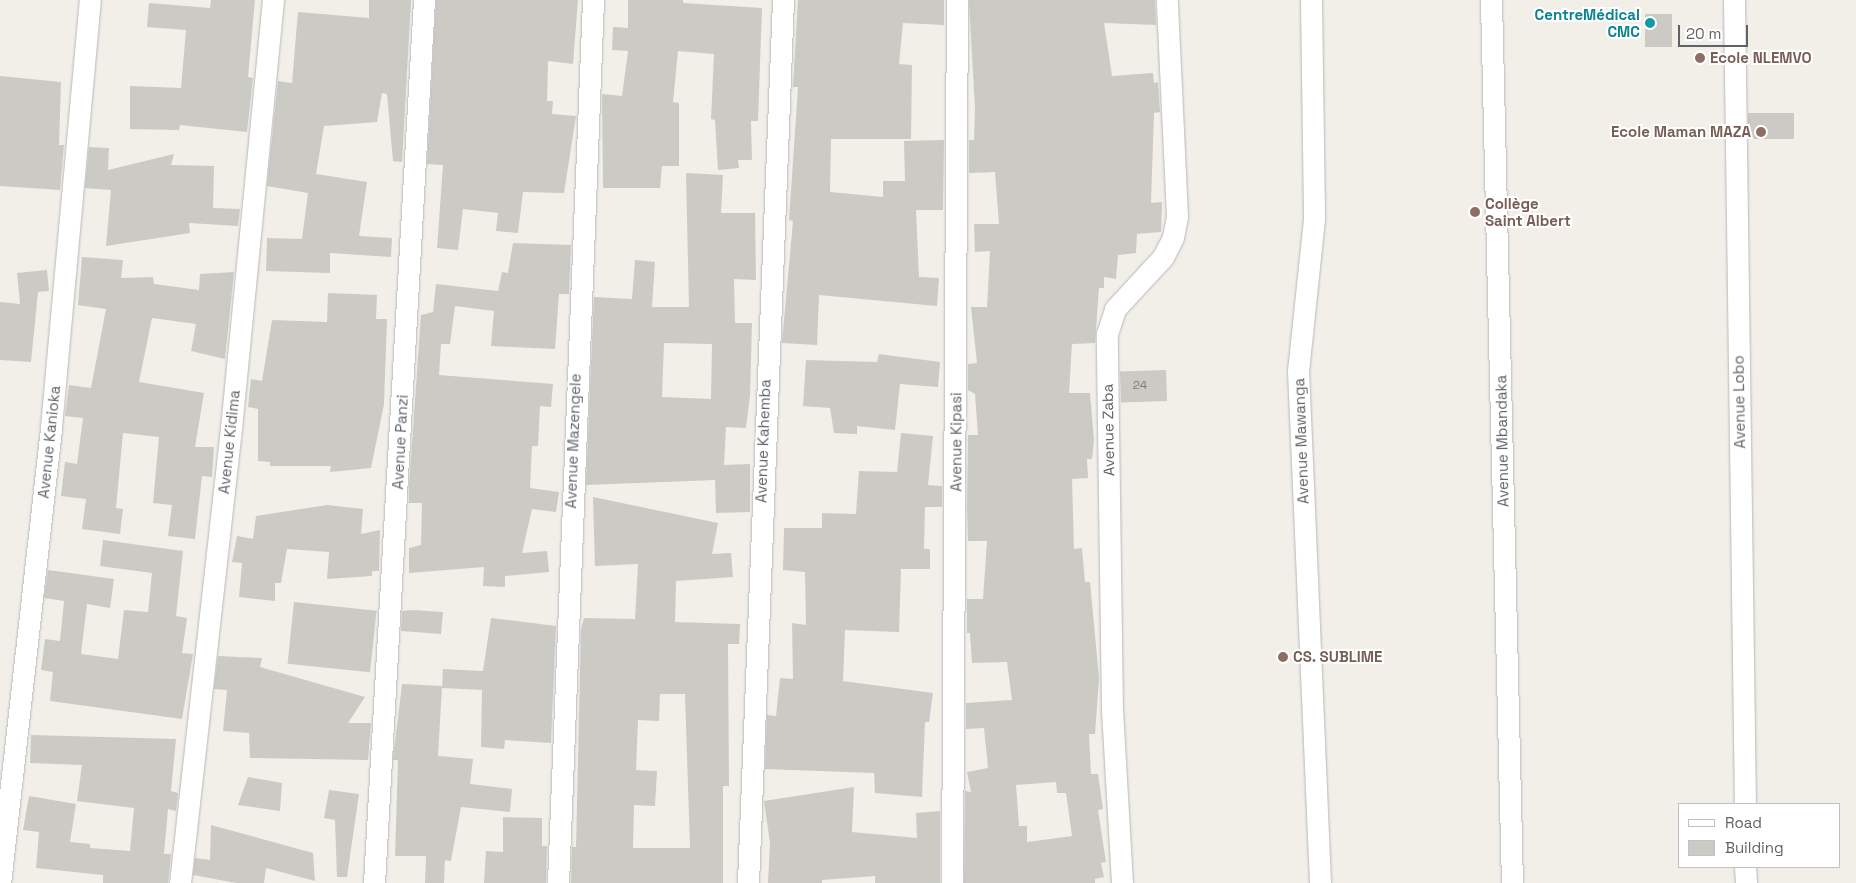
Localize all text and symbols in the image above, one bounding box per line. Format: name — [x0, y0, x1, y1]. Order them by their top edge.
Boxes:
place label: CentreMédical CMC — [1535, 5, 1640, 40]
scale bar — [1681, 15, 1751, 47]
marker: CentreMédical CMC — [1644, 17, 1656, 29]
text: 20 m — [1686, 24, 1721, 43]
place label: Ecole NLEMVO — [1710, 49, 1812, 67]
marker: Ecole NLEMVO — [1694, 52, 1706, 64]
place label: Ecole Maman MAZA — [1611, 123, 1751, 141]
marker: Ecole Maman MAZA — [1755, 126, 1767, 138]
place label: Collège Saint Albert — [1485, 194, 1571, 229]
marker: Collège Saint Albert — [1469, 206, 1481, 218]
street label: Avenue Lobo — [1729, 355, 1749, 449]
street label: Avenue Mazengele — [562, 373, 584, 509]
street label: Avenue Mbandaka — [1492, 375, 1512, 507]
street label: Avenue Mawanga — [1290, 378, 1312, 504]
street label: Avenue Kahemba — [752, 379, 774, 503]
house number: 24 — [1133, 379, 1147, 393]
street label: Avenue Zaba — [1098, 384, 1118, 476]
street label: Avenue Kanioka — [34, 385, 64, 499]
street label: Avenue Kidima — [215, 389, 243, 495]
street label: Avenue Kipasi — [947, 392, 965, 492]
street label: Avenue Panzi — [389, 394, 411, 490]
place label: CS. SUBLIME — [1293, 648, 1383, 666]
marker: CS. SUBLIME — [1277, 651, 1289, 663]
legend — [1678, 803, 1841, 868]
text: Road — [1725, 813, 1762, 832]
text: Building — [1725, 838, 1784, 857]

